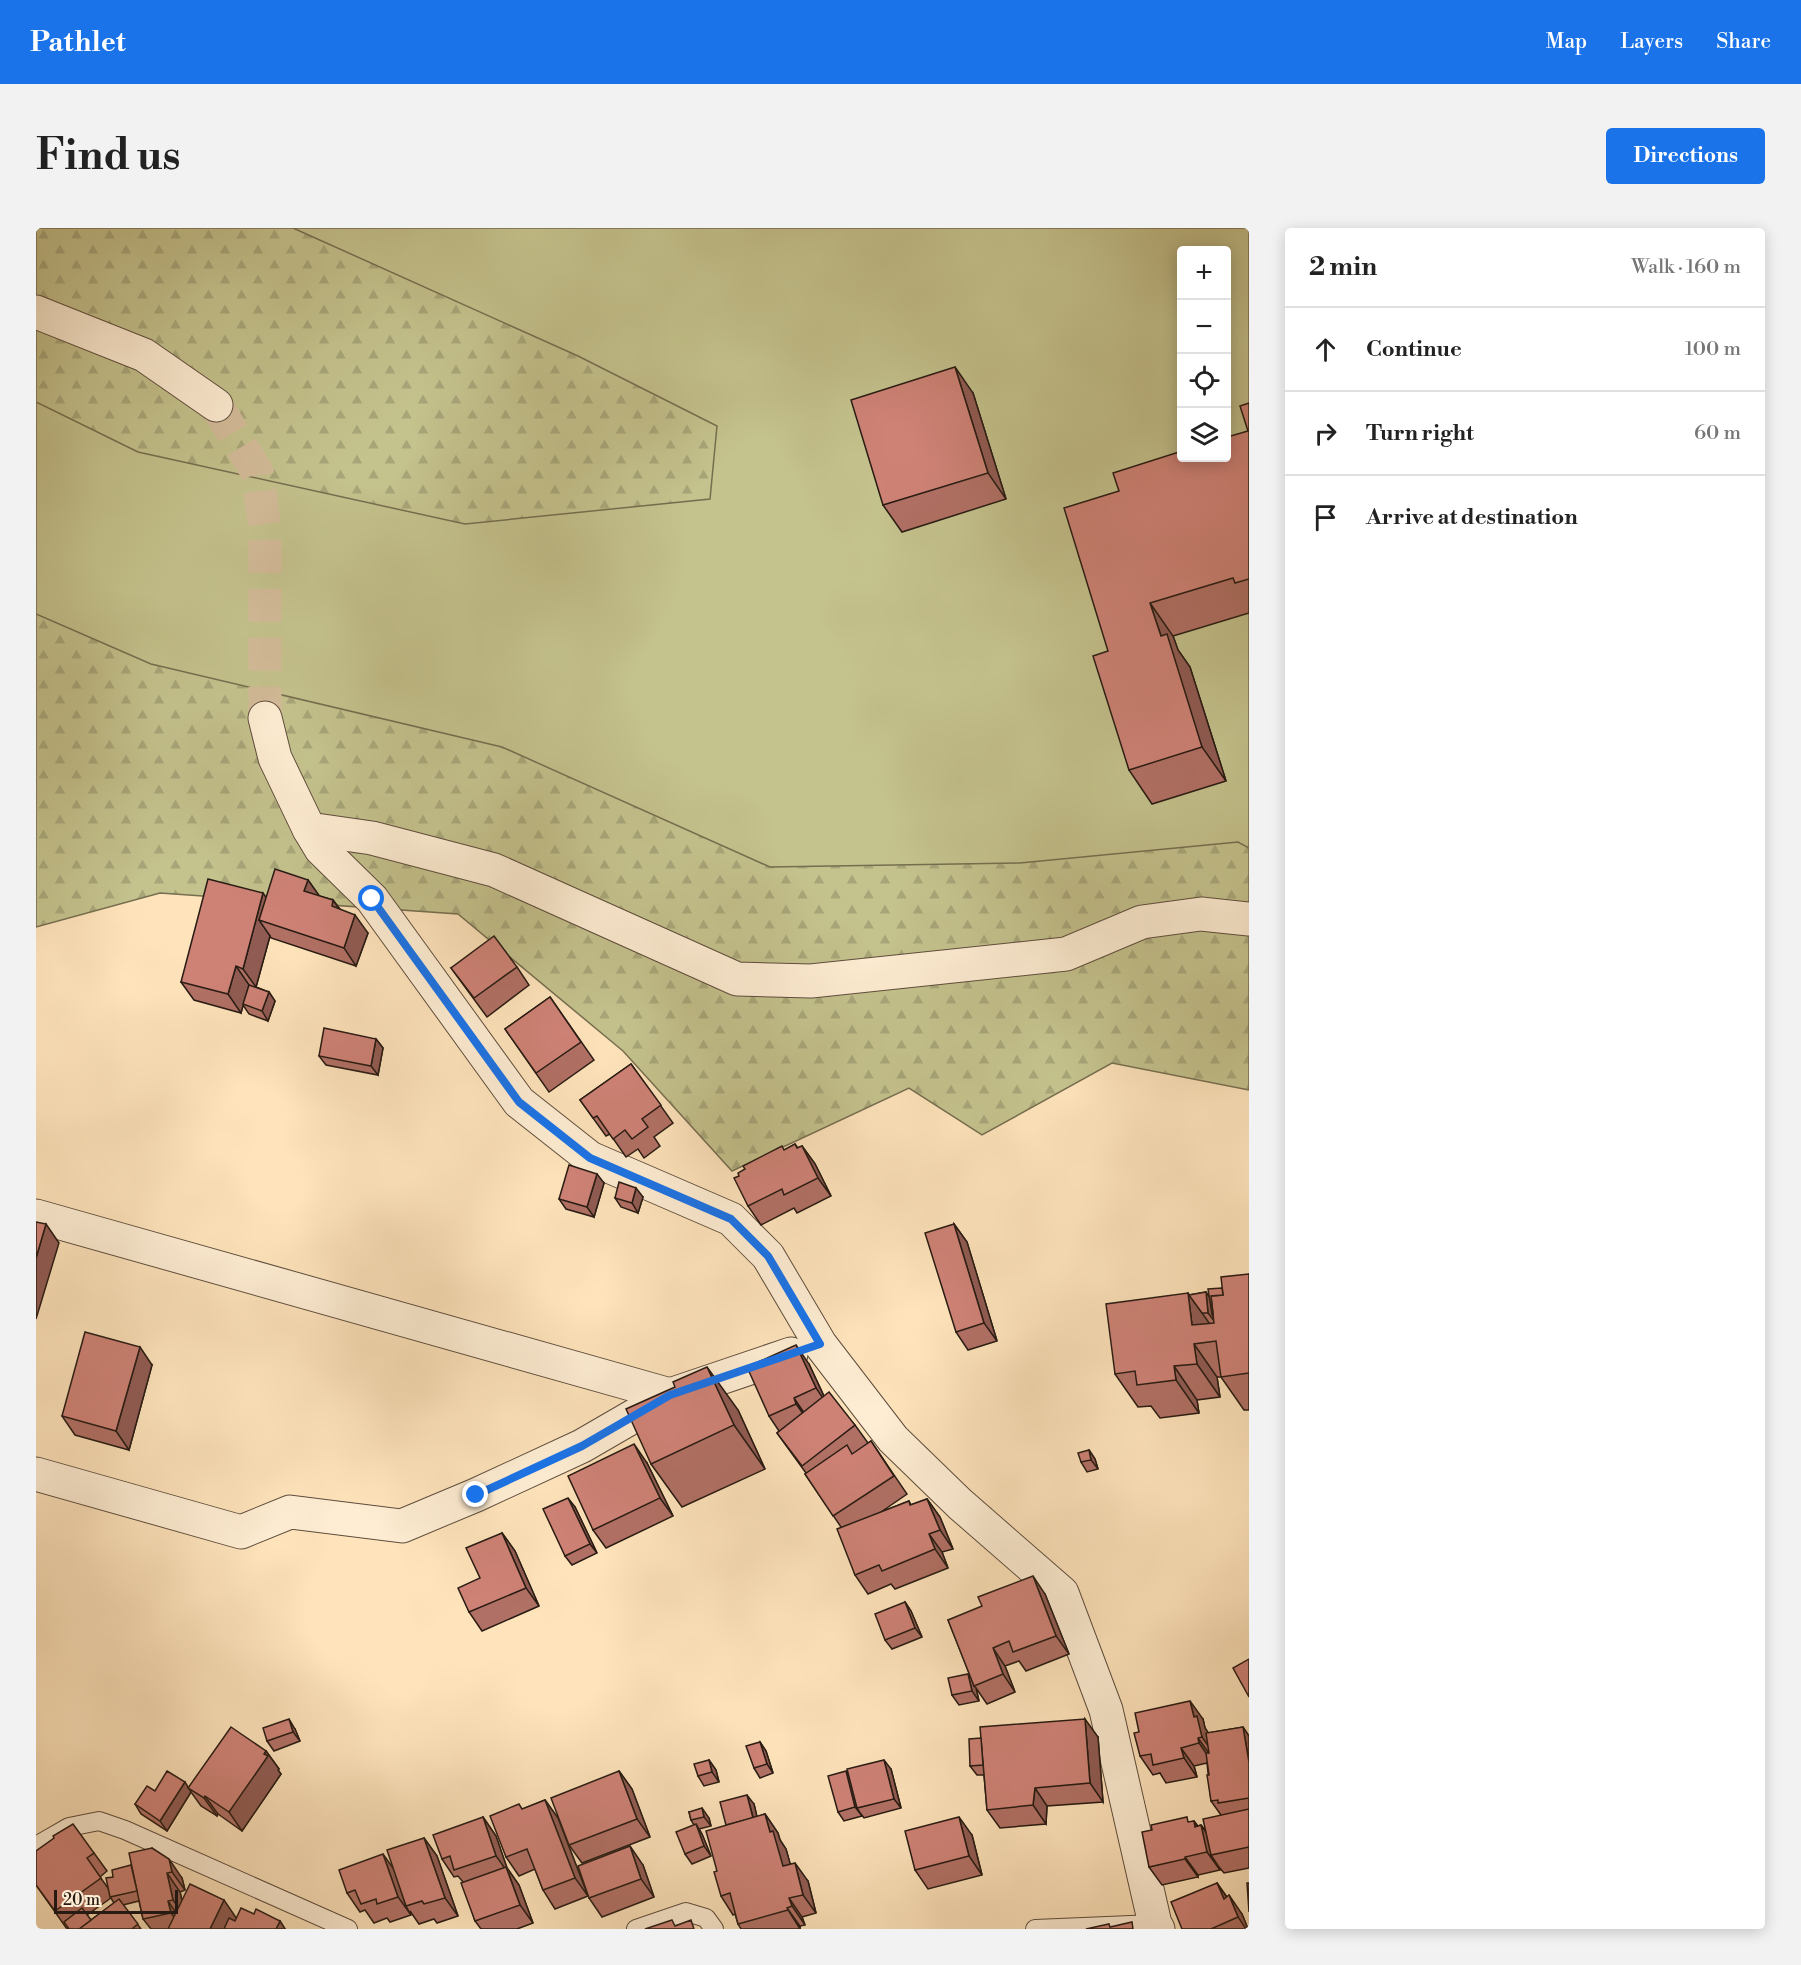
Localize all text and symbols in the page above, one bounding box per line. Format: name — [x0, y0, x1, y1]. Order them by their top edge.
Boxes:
text: Pathlet — [30, 25, 126, 60]
text: Map — [1546, 29, 1587, 55]
text: Layers — [1620, 29, 1683, 55]
text: Share — [1716, 29, 1771, 55]
button: Directions — [1606, 128, 1765, 184]
text: Find us — [36, 130, 180, 183]
map controls — [1177, 246, 1231, 462]
button: + — [1177, 246, 1231, 300]
text: 2 min — [1309, 251, 1377, 283]
text: Walk · 160 m — [1631, 255, 1741, 280]
button: − — [1177, 300, 1231, 354]
icon: ahead — [1309, 333, 1342, 366]
text: Continue — [1366, 336, 1462, 363]
text: 100 m — [1685, 337, 1741, 362]
button: locate — [1177, 354, 1231, 408]
button: layers — [1177, 408, 1231, 462]
icon: right — [1309, 417, 1342, 450]
text: Turn right — [1366, 420, 1474, 447]
text: 60 m — [1694, 421, 1741, 446]
icon: arrive — [1309, 501, 1342, 534]
text: Arrive at destination — [1366, 504, 1578, 531]
route start — [358, 885, 384, 911]
route end — [462, 1481, 488, 1507]
scale bar — [54, 1887, 178, 1914]
text: 20 m — [63, 1890, 100, 1910]

